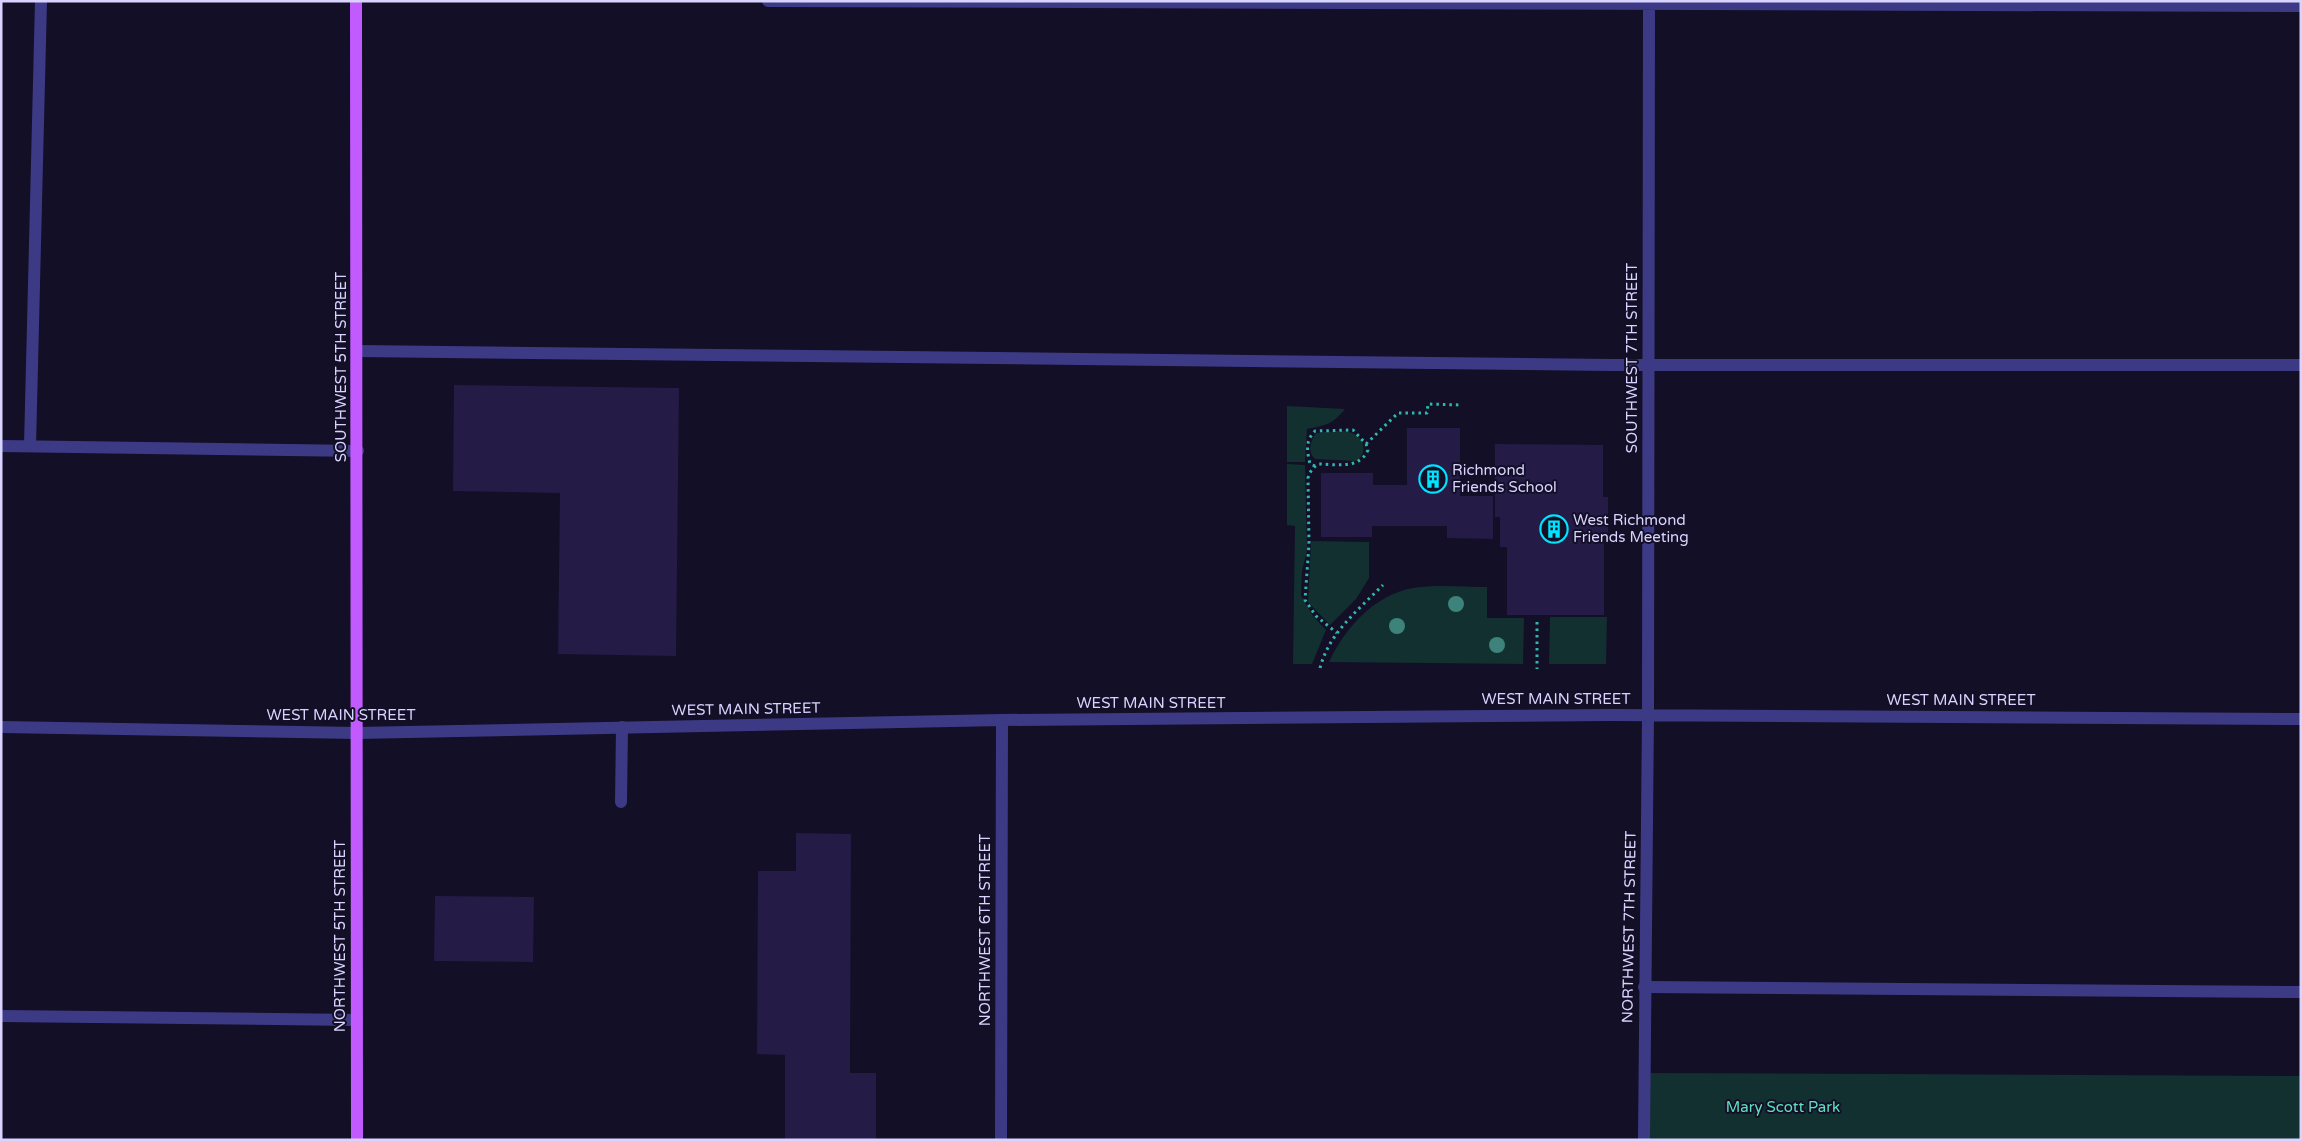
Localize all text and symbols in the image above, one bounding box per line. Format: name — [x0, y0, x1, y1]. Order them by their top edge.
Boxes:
street label: SOUTHWEST 7TH STREET — [1623, 263, 1641, 453]
street label: SOUTHWEST 5TH STREET — [332, 272, 350, 462]
place label: Richmond Friends School — [1452, 461, 1557, 496]
building icon: Richmond Friends School — [1418, 464, 1448, 494]
place label: West Richmond Friends Meeting — [1573, 511, 1689, 546]
building icon: West Richmond Friends Meeting — [1539, 514, 1569, 544]
street label: WEST MAIN STREET — [1481, 690, 1631, 708]
street label: WEST MAIN STREET — [1886, 691, 2036, 709]
street label: WEST MAIN STREET — [1076, 694, 1226, 712]
street label: WEST MAIN STREET — [671, 699, 821, 719]
street label: WEST MAIN STREET — [266, 706, 416, 724]
street label: NORTHWEST 7TH STREET — [1618, 831, 1640, 1023]
street label: NORTHWEST 6TH STREET — [976, 834, 994, 1026]
street label: NORTHWEST 5TH STREET — [331, 840, 349, 1032]
park label: Mary Scott Park — [1726, 1098, 1840, 1116]

